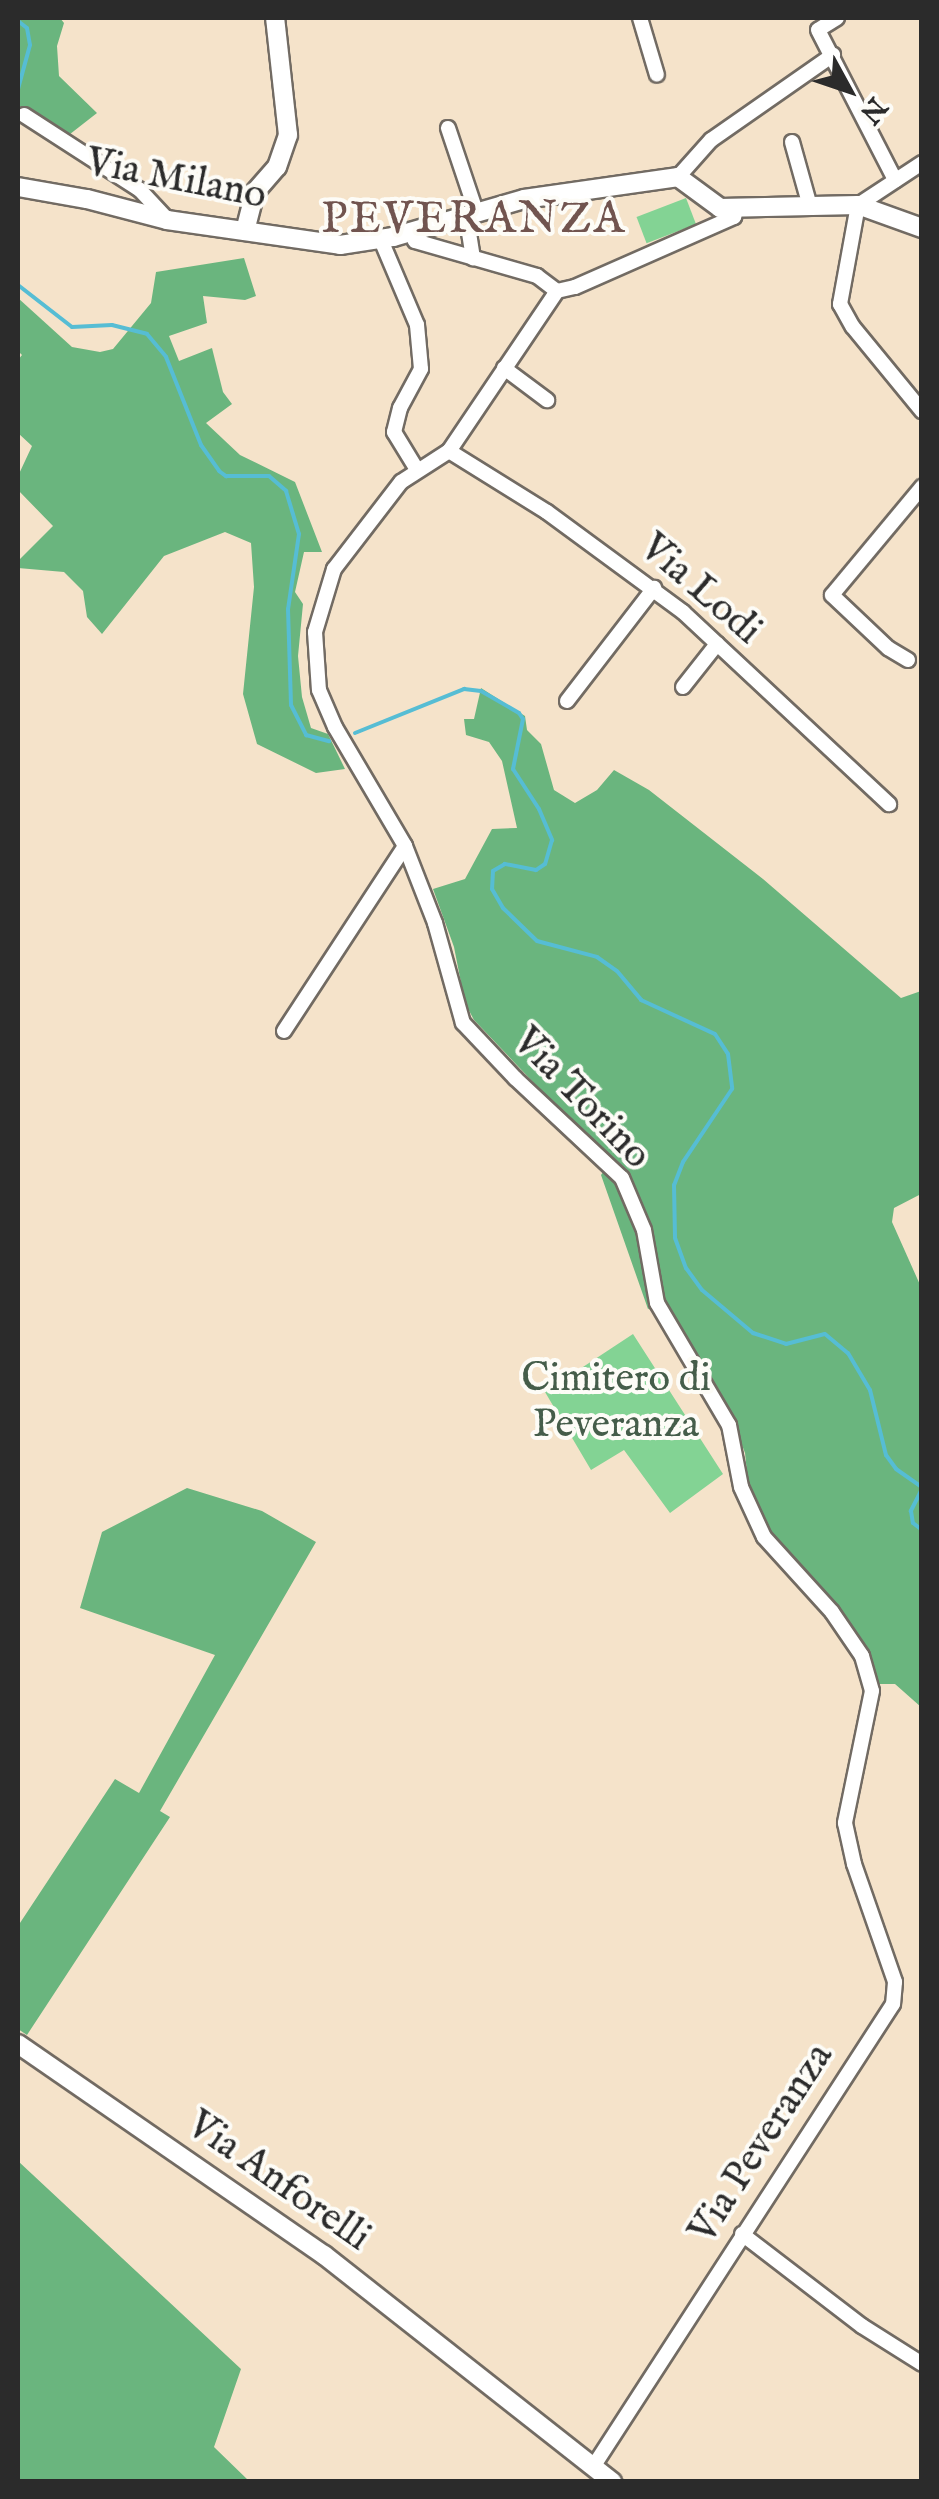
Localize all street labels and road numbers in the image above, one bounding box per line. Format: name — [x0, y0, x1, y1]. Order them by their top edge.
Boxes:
street label: Via Milano — [82, 139, 270, 221]
street label: Via Lodi — [629, 524, 771, 656]
street label: Via Torino — [502, 1018, 660, 1180]
street label: Via Peveranza — [680, 2035, 844, 2253]
street label: Via Anforelli — [177, 2101, 379, 2263]

